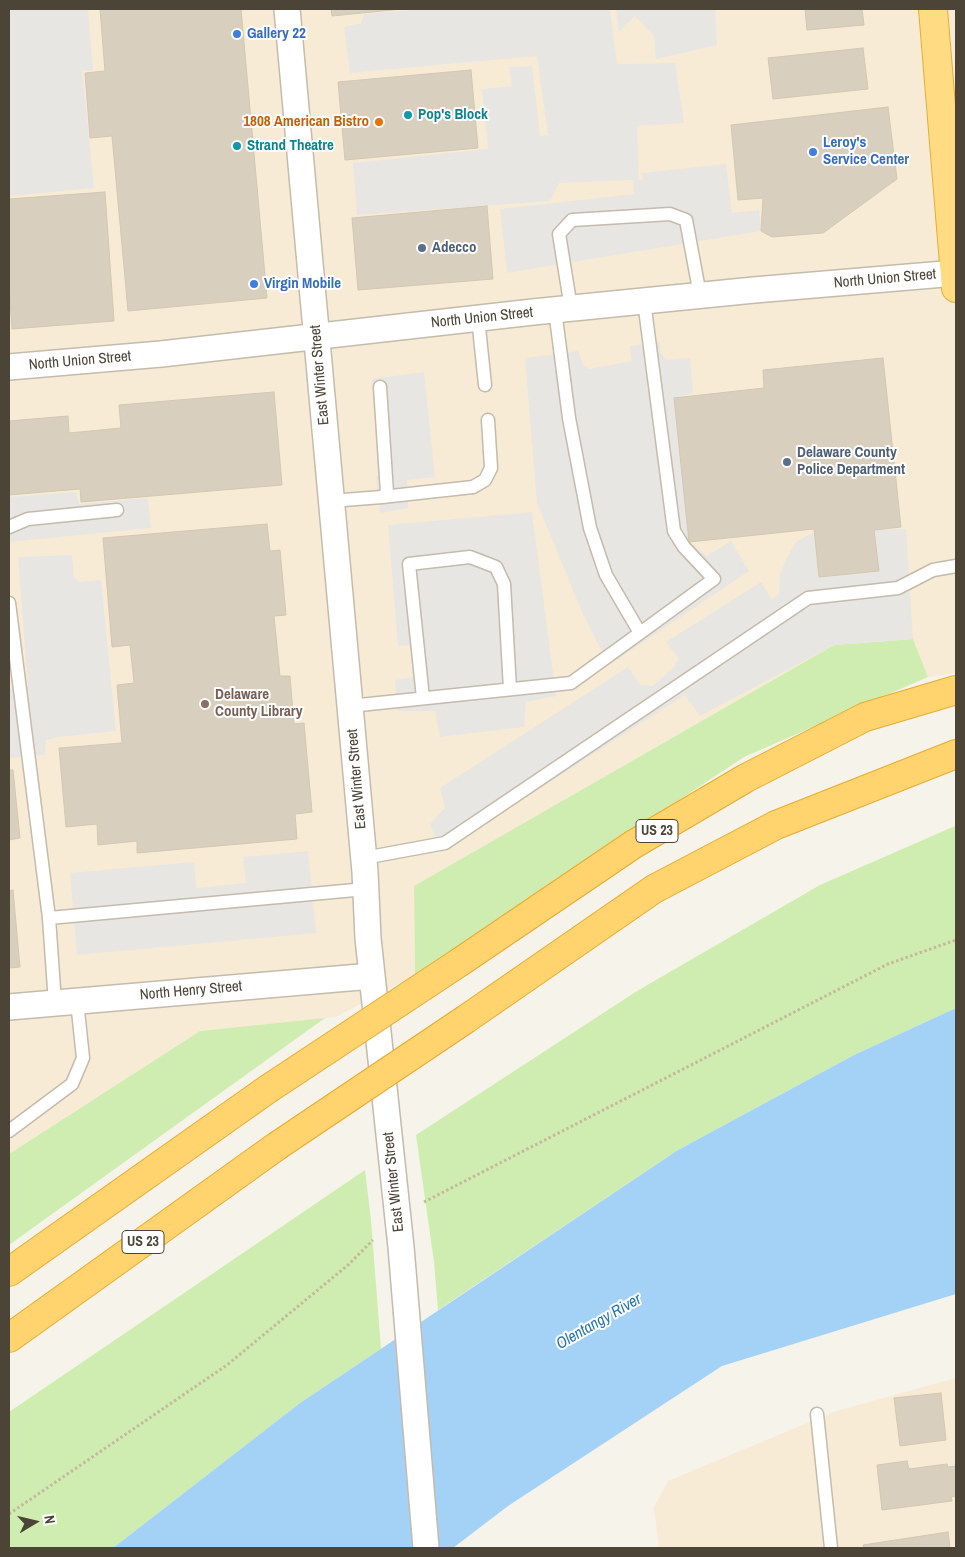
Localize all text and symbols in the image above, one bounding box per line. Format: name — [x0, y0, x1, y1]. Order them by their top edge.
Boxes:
place label: Gallery 22 — [247, 25, 306, 43]
marker: Gallery 22 — [231, 28, 243, 40]
place label: Pop's Block — [418, 106, 488, 124]
marker: Pop's Block — [402, 109, 414, 121]
place label: 1808 American Bistro — [243, 113, 369, 131]
marker: 1808 American Bistro — [373, 116, 385, 128]
place label: Leroy's Service Center — [823, 134, 909, 169]
place label: Strand Theatre — [247, 137, 334, 155]
marker: Strand Theatre — [231, 140, 243, 152]
marker: Leroy's Service Center — [807, 146, 819, 158]
place label: Adecco — [432, 239, 476, 257]
marker: Adecco — [416, 242, 428, 254]
street label: North Union Street — [833, 266, 937, 292]
place label: Virgin Mobile — [264, 275, 341, 293]
marker: Virgin Mobile — [248, 278, 260, 290]
street label: North Union Street — [430, 304, 534, 332]
street label: East Winter Street — [307, 324, 333, 426]
street label: North Union Street — [28, 348, 132, 374]
place label: Delaware County Police Department — [797, 444, 905, 479]
marker: Delaware County Police Department — [781, 456, 793, 468]
place label: Delaware County Library — [215, 686, 302, 721]
marker: Delaware County Library — [199, 698, 211, 710]
street label: East Winter Street — [344, 728, 370, 830]
road number: US 23 — [636, 819, 678, 842]
street label: North Henry Street — [139, 978, 243, 1004]
street label: East Winter Street — [380, 1131, 408, 1233]
road number: US 23 — [122, 1230, 164, 1254]
water label: Olentangy River — [553, 1290, 645, 1354]
north arrow — [10, 1497, 60, 1547]
text: N — [40, 1514, 59, 1525]

